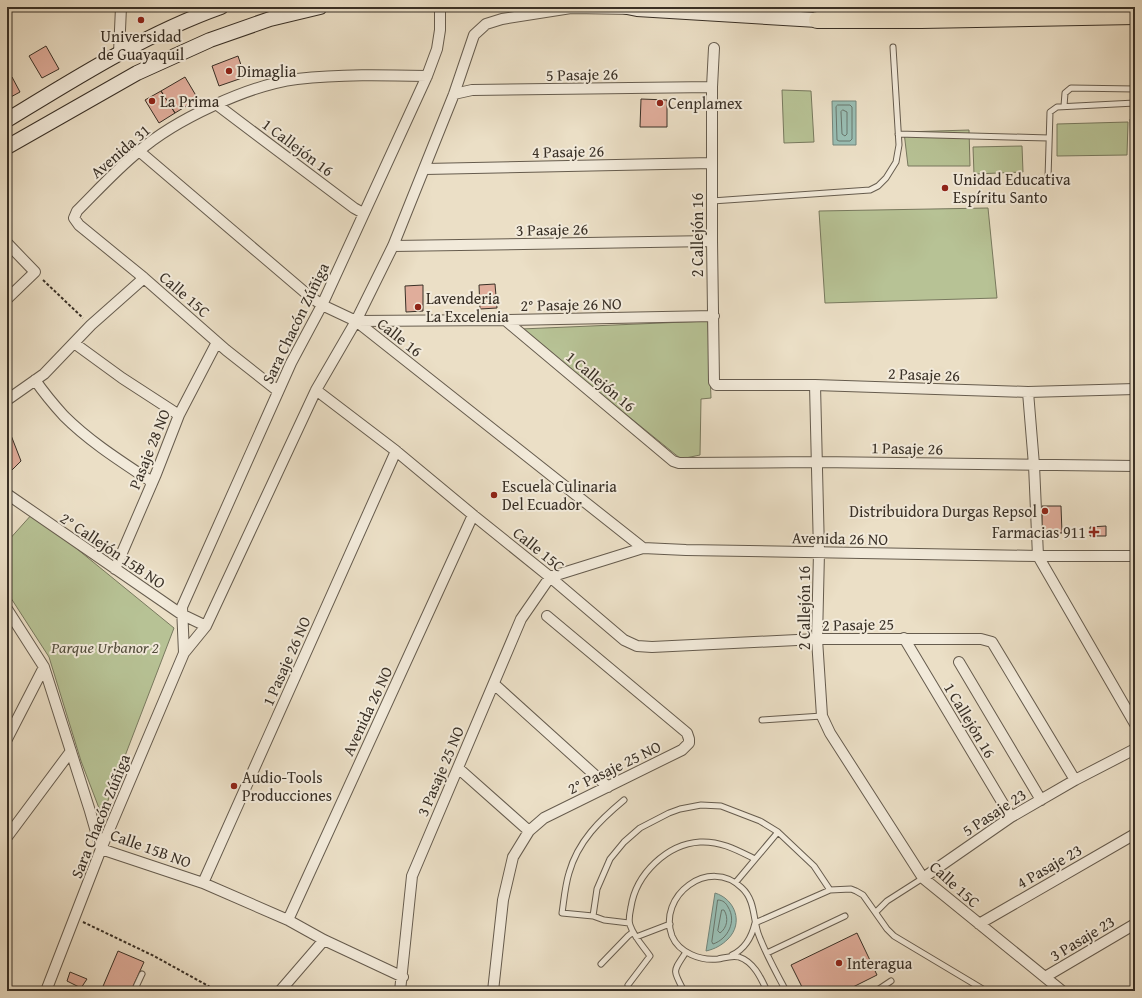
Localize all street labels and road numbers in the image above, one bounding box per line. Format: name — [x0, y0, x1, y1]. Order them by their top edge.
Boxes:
street label: 5 Pasaje 26 — [546, 61, 619, 87]
street label: 1 Callejón 16 — [257, 112, 339, 182]
street label: Avenida 31 — [85, 118, 155, 184]
street label: 4 Pasaje 26 — [532, 138, 605, 164]
street label: 2 Callejón 16 — [685, 193, 709, 277]
street label: 3 Pasaje 26 — [516, 216, 589, 242]
street label: Sara Chacón Zúñiga — [255, 258, 335, 388]
street label: Calle 15C — [154, 265, 216, 323]
street label: 2° Pasaje 26 NO — [520, 291, 622, 317]
street label: Calle 16 — [372, 312, 428, 363]
street label: 1 Callejón 16 — [561, 345, 641, 417]
street label: 2 Pasaje 26 — [888, 361, 961, 387]
street label: Pasaje 28 NO — [122, 405, 176, 493]
street label: 1 Pasaje 26 — [871, 435, 944, 461]
street label: 2° Callejón 15B NO — [55, 506, 171, 594]
street label: Calle 15C — [508, 521, 570, 578]
street label: Avenida 26 NO — [792, 525, 889, 551]
street label: 2 Callejón 16 — [792, 566, 816, 650]
street label: 2 Pasaje 25 — [822, 611, 894, 637]
street label: 1 Pasaje 26 NO — [256, 612, 317, 710]
street label: Avenida 26 NO — [336, 662, 398, 760]
street label: 1 Callejón 16 — [938, 678, 1002, 763]
street label: 3 Pasaje 25 NO — [410, 722, 470, 820]
street label: 2° Pasaje 25 NO — [563, 734, 665, 800]
street label: Sara Chacón Zúñiga — [64, 750, 136, 882]
street label: 5 Pasaje 23 — [957, 782, 1031, 842]
street label: Calle 15B NO — [107, 822, 195, 874]
street label: 4 Pasaje 23 — [1012, 838, 1086, 894]
street label: Calle 15C — [925, 855, 986, 913]
street label: 3 Pasaje 23 — [1045, 909, 1119, 967]

